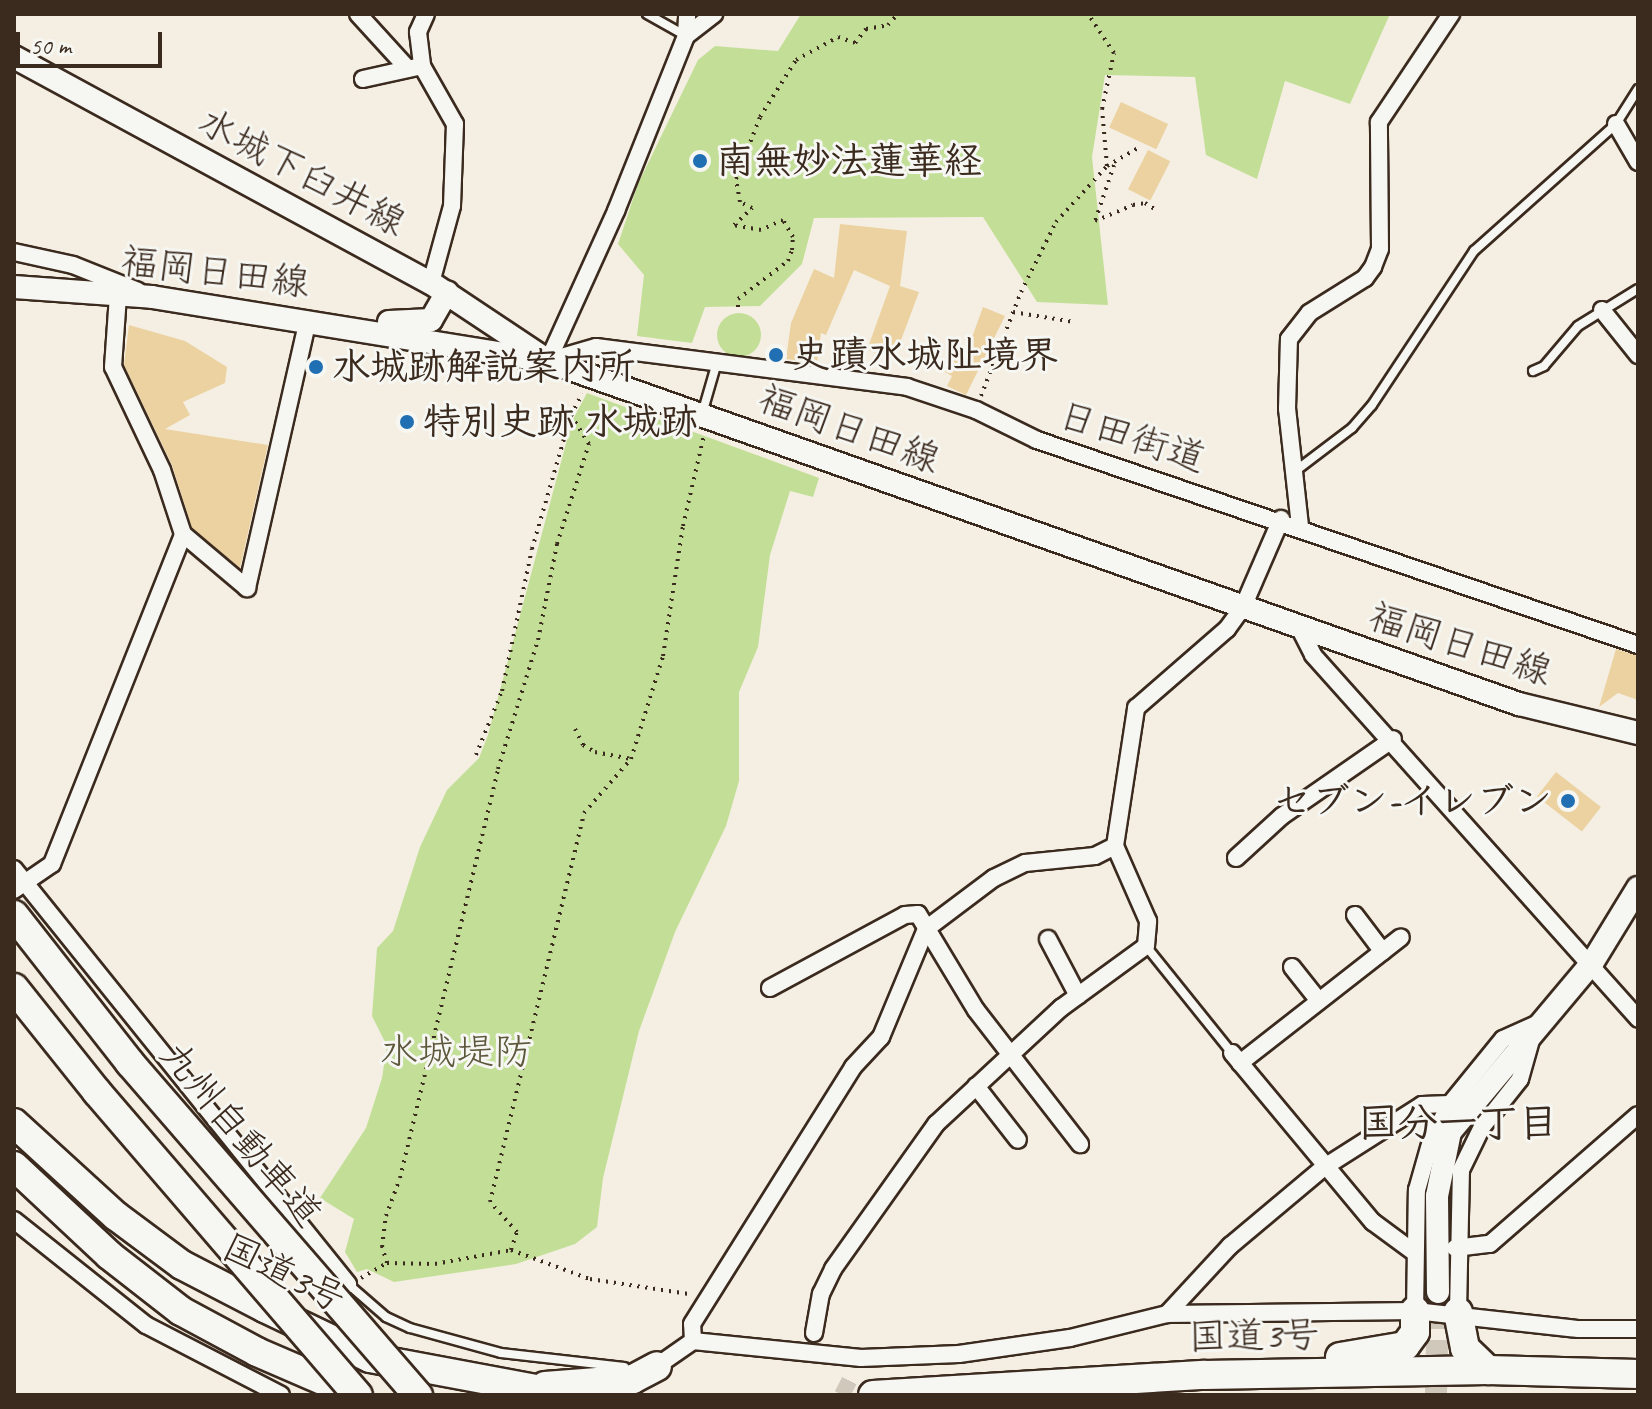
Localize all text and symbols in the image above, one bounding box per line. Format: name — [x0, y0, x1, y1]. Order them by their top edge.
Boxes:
scale bar — [20, 16, 166, 66]
text: 50 m — [30, 31, 71, 61]
street label: 水城下臼井線 — [191, 98, 413, 246]
place label: 南無妙法蓮華経 — [716, 138, 982, 184]
marker: 南無妙法蓮華経 — [691, 152, 709, 170]
street label: 福岡日田線 — [118, 238, 312, 306]
place label: 史蹟水城阯境界 — [792, 332, 1058, 378]
place label: 水城跡解説案内所 — [332, 344, 636, 390]
marker: 史蹟水城阯境界 — [767, 346, 785, 364]
marker: 水城跡解説案内所 — [307, 358, 325, 376]
street label: 福岡日田線 — [752, 375, 946, 483]
street label: 日田街道 — [1053, 392, 1211, 482]
place label: 特別史跡 水城跡 — [423, 399, 698, 445]
marker: 特別史跡 水城跡 — [398, 413, 416, 431]
street label: 福岡日田線 — [1363, 593, 1557, 695]
place label: セブン-イレブン — [1274, 778, 1552, 824]
marker: セブン-イレブン — [1559, 792, 1577, 810]
park label: 水城堤防 — [380, 1029, 532, 1075]
street label: 九州自動車道 — [150, 1032, 332, 1236]
district label: 国分一丁目 — [1358, 1099, 1558, 1147]
street label: 国道3号 — [215, 1224, 353, 1322]
street label: 国道3号 — [1188, 1312, 1320, 1360]

